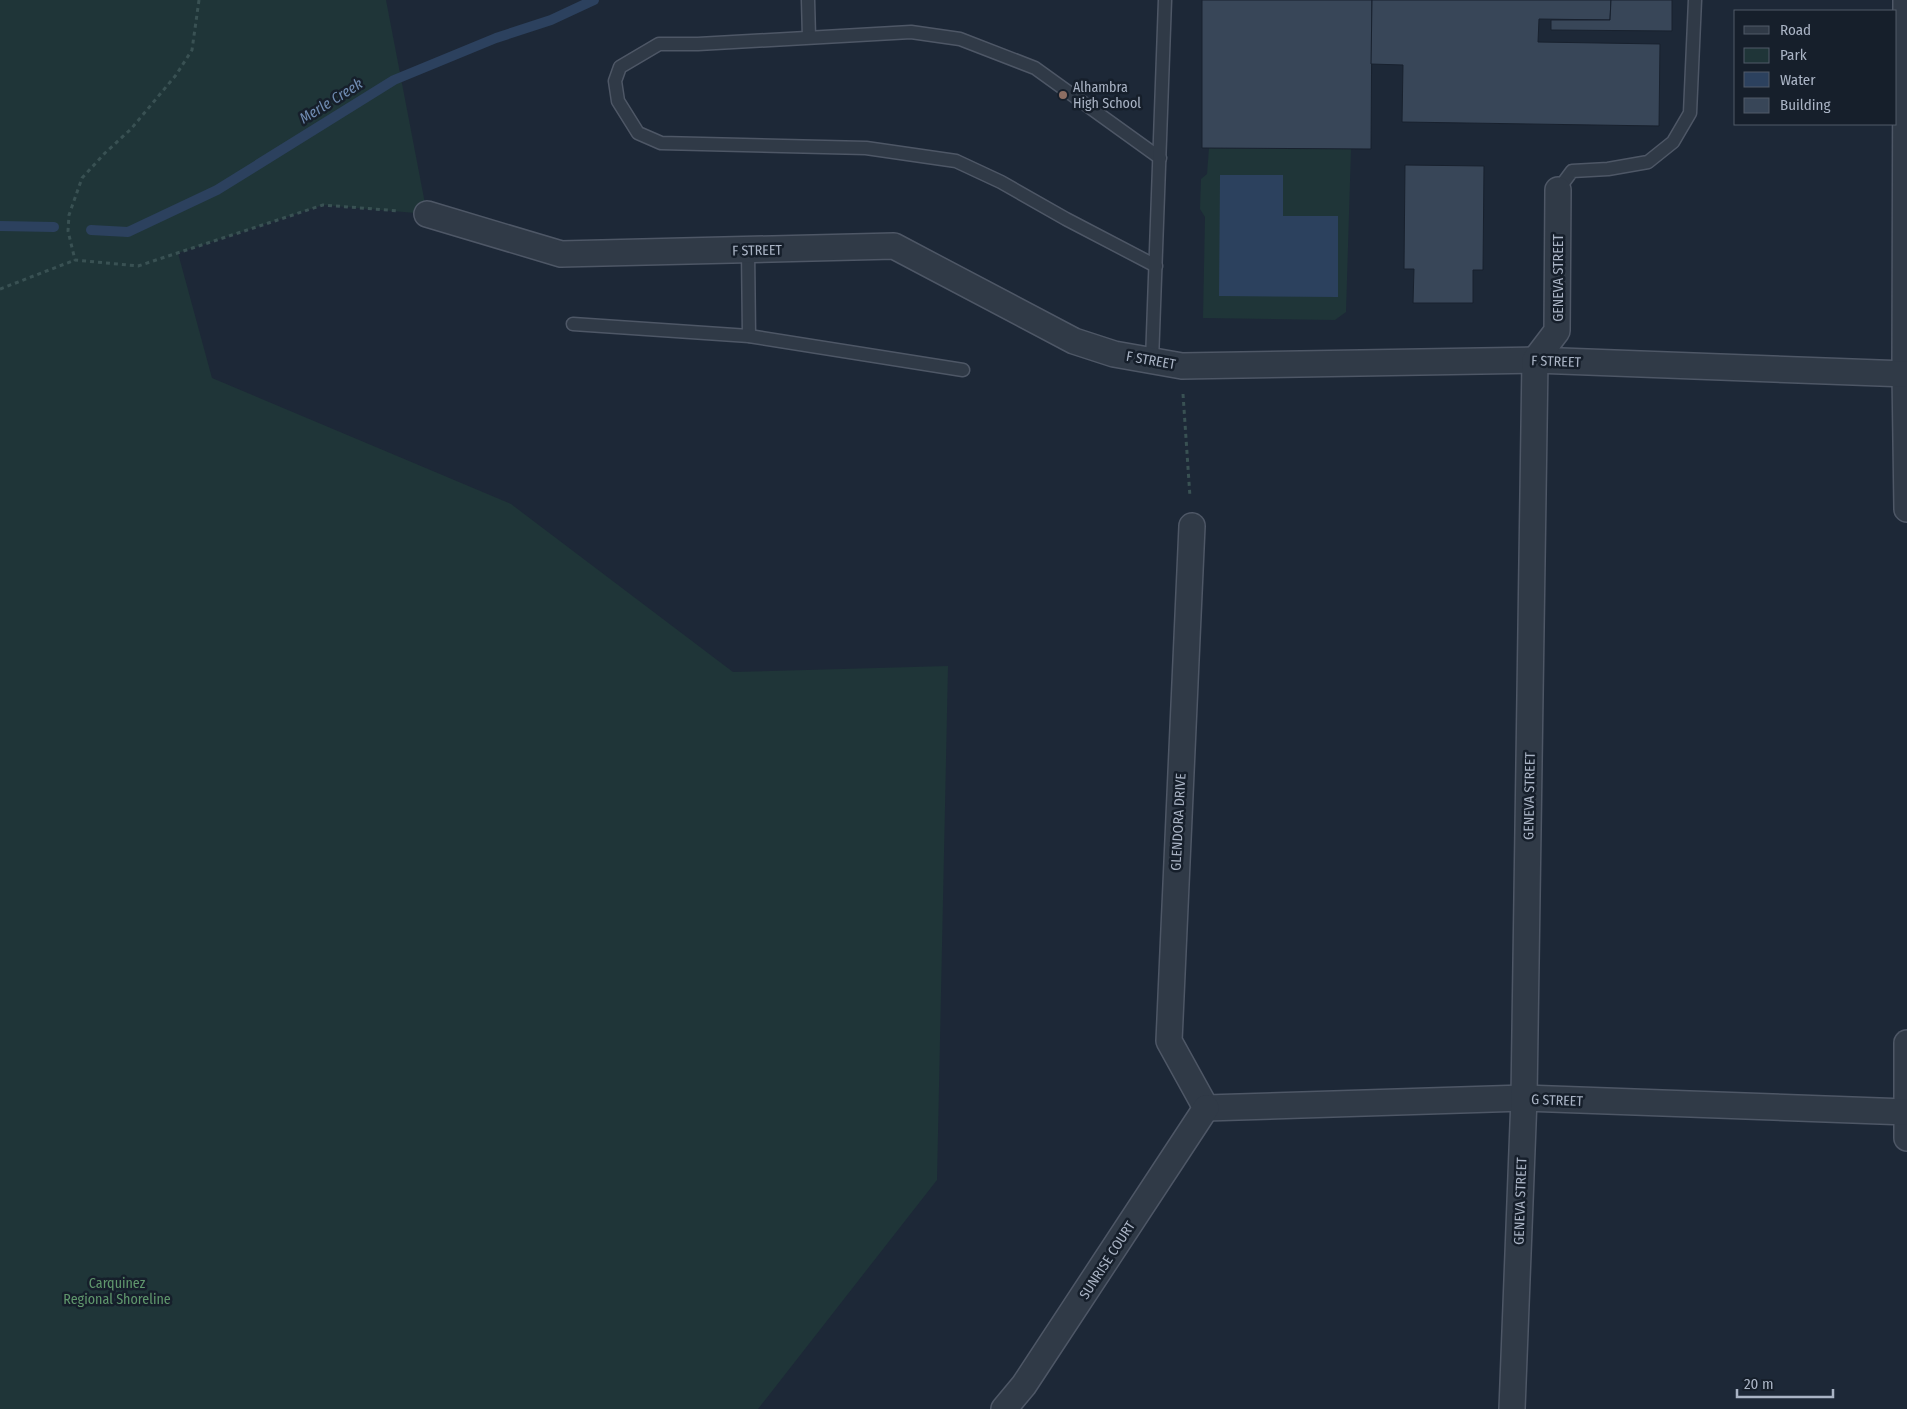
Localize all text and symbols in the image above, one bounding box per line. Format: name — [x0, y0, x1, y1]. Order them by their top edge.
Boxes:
legend — [1734, 10, 1897, 125]
text: Road — [1780, 21, 1811, 39]
text: Park — [1780, 46, 1807, 64]
text: Water — [1780, 71, 1816, 89]
water label: Merle Creek — [296, 74, 366, 127]
place label: Alhambra High School — [1073, 79, 1141, 112]
marker: Alhambra High School — [1057, 89, 1069, 101]
text: Building — [1780, 96, 1831, 114]
street label: GENEVA STREET — [1550, 234, 1567, 322]
street label: F STREET — [732, 242, 783, 259]
street label: F STREET — [1125, 348, 1177, 373]
street label: F STREET — [1531, 352, 1582, 371]
street label: GENEVA STREET — [1520, 752, 1539, 840]
street label: GLENDORA DRIVE — [1167, 772, 1190, 871]
street label: G STREET — [1531, 1091, 1584, 1110]
street label: GENEVA STREET — [1510, 1156, 1531, 1245]
street label: SUNRISE COURT — [1076, 1218, 1139, 1302]
park label: Carquinez Regional Shoreline — [63, 1275, 171, 1308]
scale bar — [1737, 1366, 1833, 1398]
text: 20 m — [1744, 1375, 1774, 1393]

